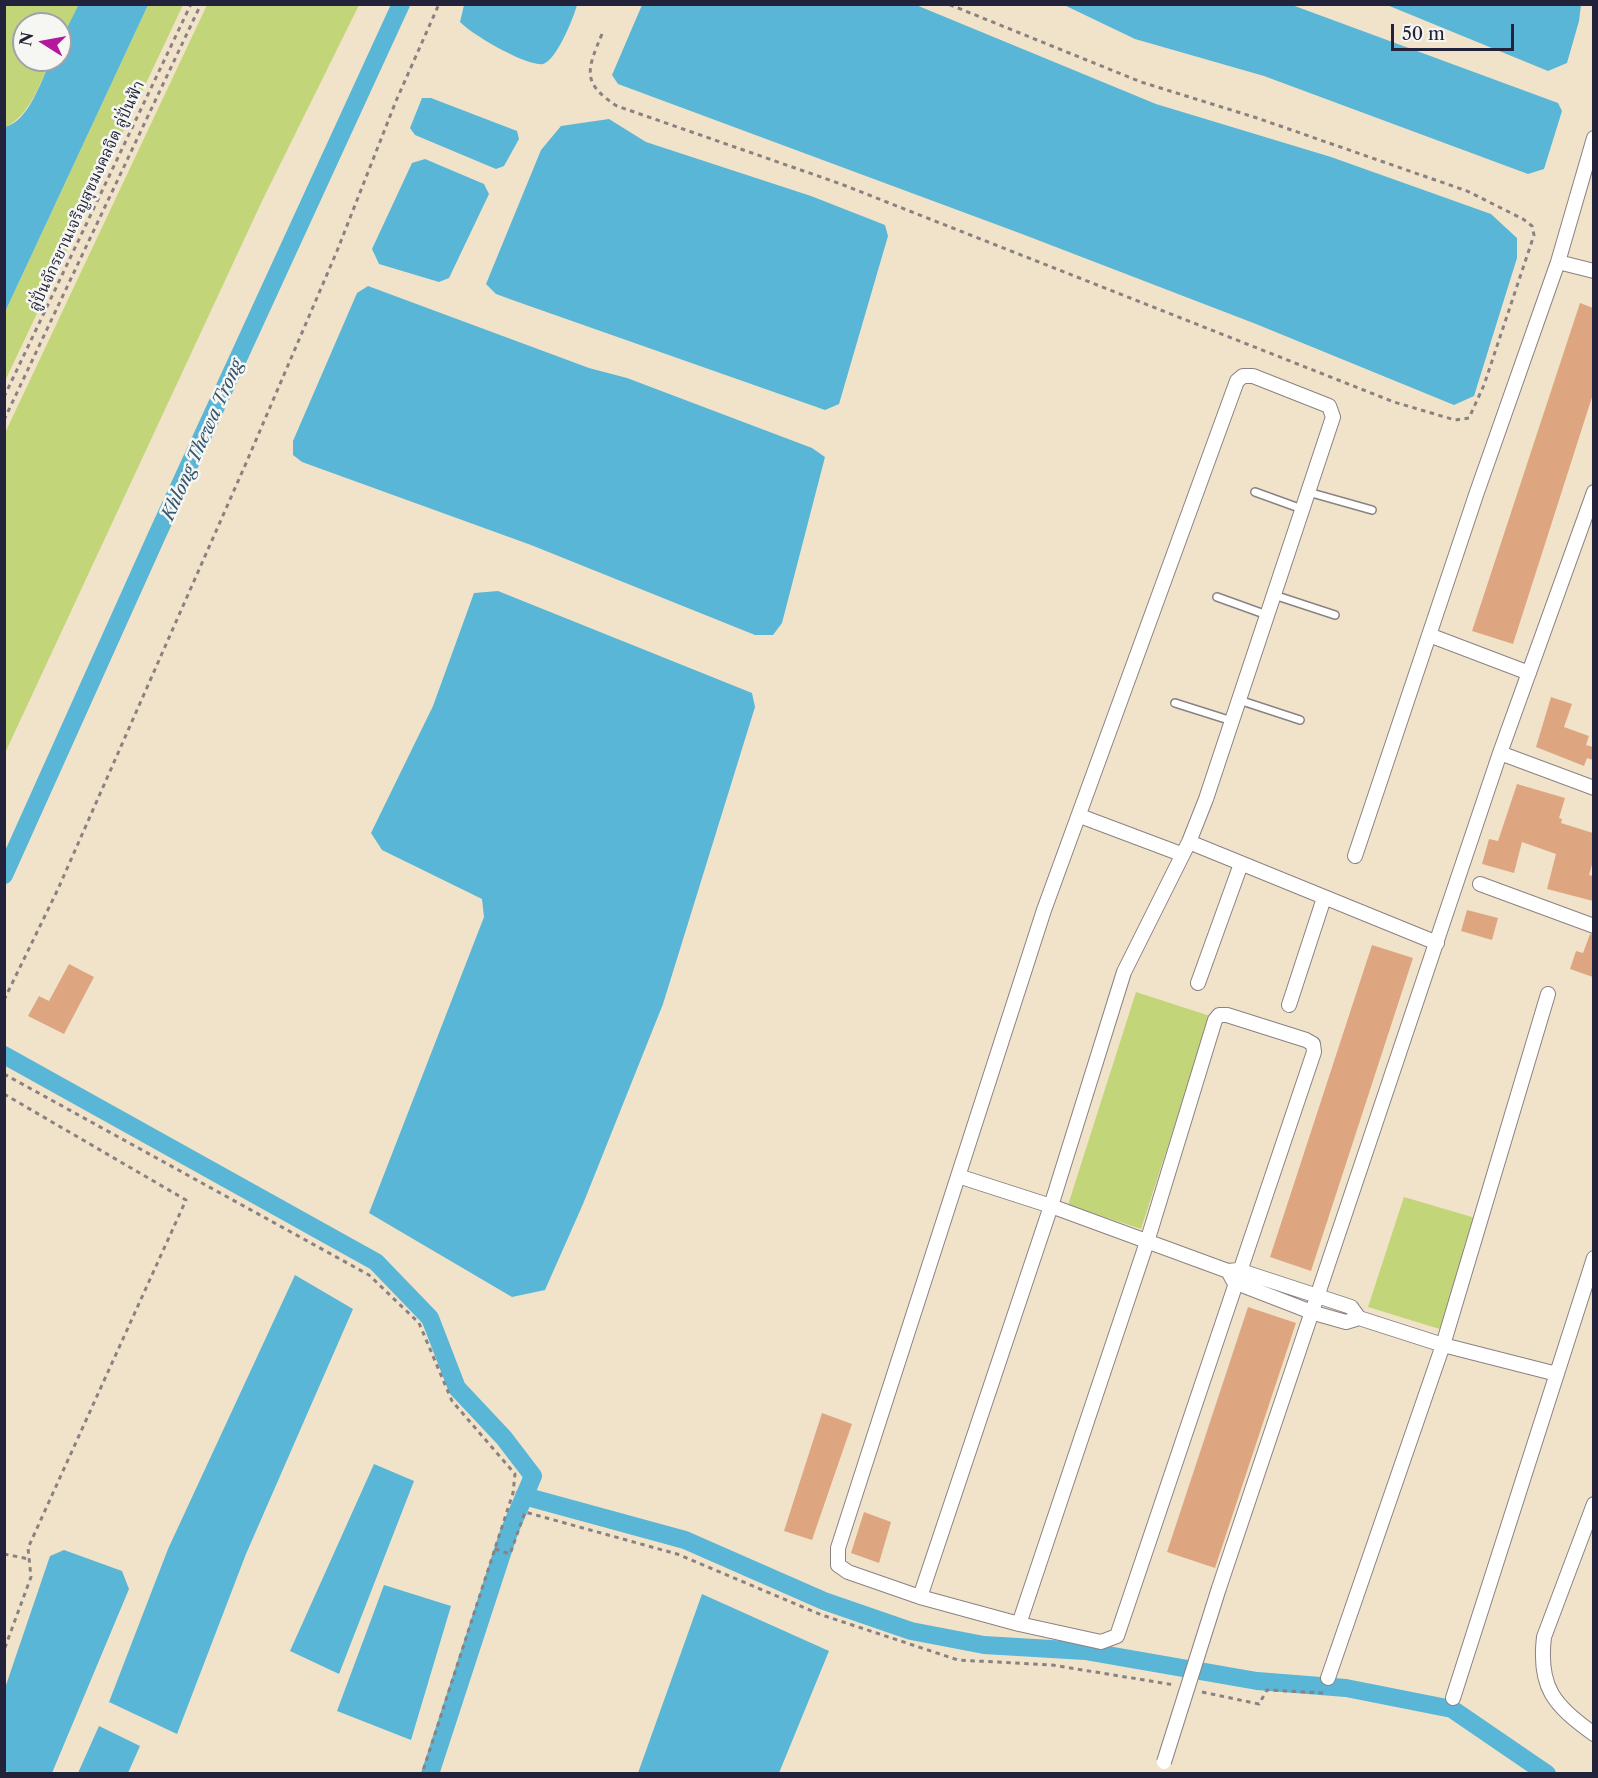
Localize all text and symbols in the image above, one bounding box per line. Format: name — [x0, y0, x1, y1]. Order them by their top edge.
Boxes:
north arrow — [12, 12, 72, 72]
scale bar — [1394, 12, 1517, 50]
text: 50 m — [1402, 23, 1445, 45]
text: N — [15, 30, 37, 48]
street label: ลู่ปั่นจักรยานเจริญสุขมงคลจิต ลู่ปั่นฟ้า — [25, 78, 149, 314]
water label: Khlong Thewa Trong — [158, 356, 248, 524]

